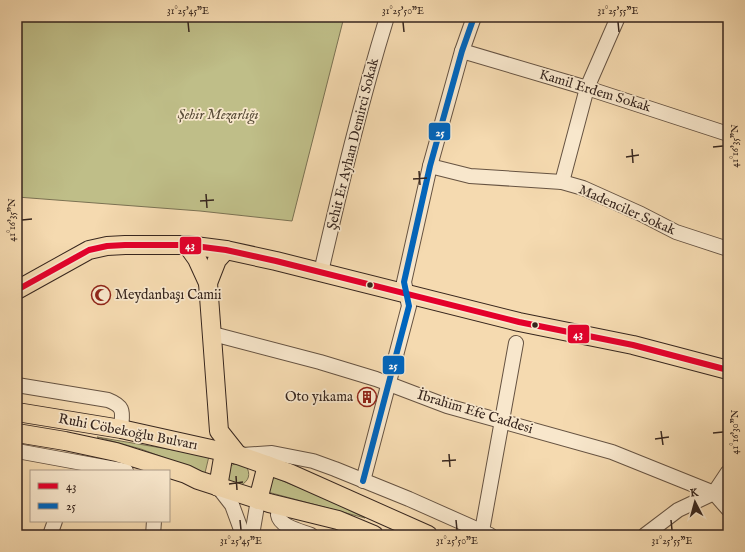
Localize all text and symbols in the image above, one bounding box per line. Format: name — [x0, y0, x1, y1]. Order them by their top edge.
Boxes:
text: 31°25'45"E — [167, 5, 209, 18]
text: 31°25'50"E — [382, 5, 424, 18]
text: 31°25'55"E — [598, 5, 638, 18]
street label: Şehit Er Ayhan Demirci Sokak — [323, 56, 383, 232]
street label: Kamil Erdem Sokak — [537, 65, 654, 117]
park label: Şehir Mezarlığı — [177, 106, 259, 125]
line badge: 25 — [428, 122, 451, 141]
text: 41°16'35"N — [729, 124, 742, 168]
text: 25 — [435, 126, 445, 140]
street label: Madenciler Sokak — [576, 181, 679, 240]
text: 41°16'35"N — [6, 198, 19, 242]
line badge: 43 — [179, 236, 202, 255]
text: 43 — [184, 239, 195, 253]
unlabelled marker — [365, 280, 375, 290]
mosque icon: Meydanbaşı Camii — [90, 284, 112, 306]
place label: Meydanbaşı Camii — [115, 286, 222, 304]
unlabelled marker — [530, 320, 540, 330]
line badge: 43 — [567, 324, 590, 344]
text: 43 — [572, 328, 583, 342]
line badge: 25 — [382, 355, 405, 375]
text: 25 — [388, 359, 398, 373]
building icon: Oto yıkama — [356, 386, 378, 408]
street label: İbrahim Efe Caddesi — [415, 386, 535, 438]
place label: Oto yıkama — [285, 388, 354, 406]
text: 41°16'30"N — [729, 409, 742, 454]
street label: Ruhi Cöbekoğlu Bulvarı — [57, 410, 199, 454]
legend — [30, 470, 170, 522]
text: 43 — [66, 479, 76, 494]
north arrow — [675, 482, 715, 522]
text: K — [689, 486, 700, 500]
text: 25 — [66, 499, 77, 514]
text: 31°25'45"E — [220, 535, 262, 548]
text: 31°25'50"E — [436, 535, 478, 548]
text: 31°25'55"E — [652, 535, 692, 548]

